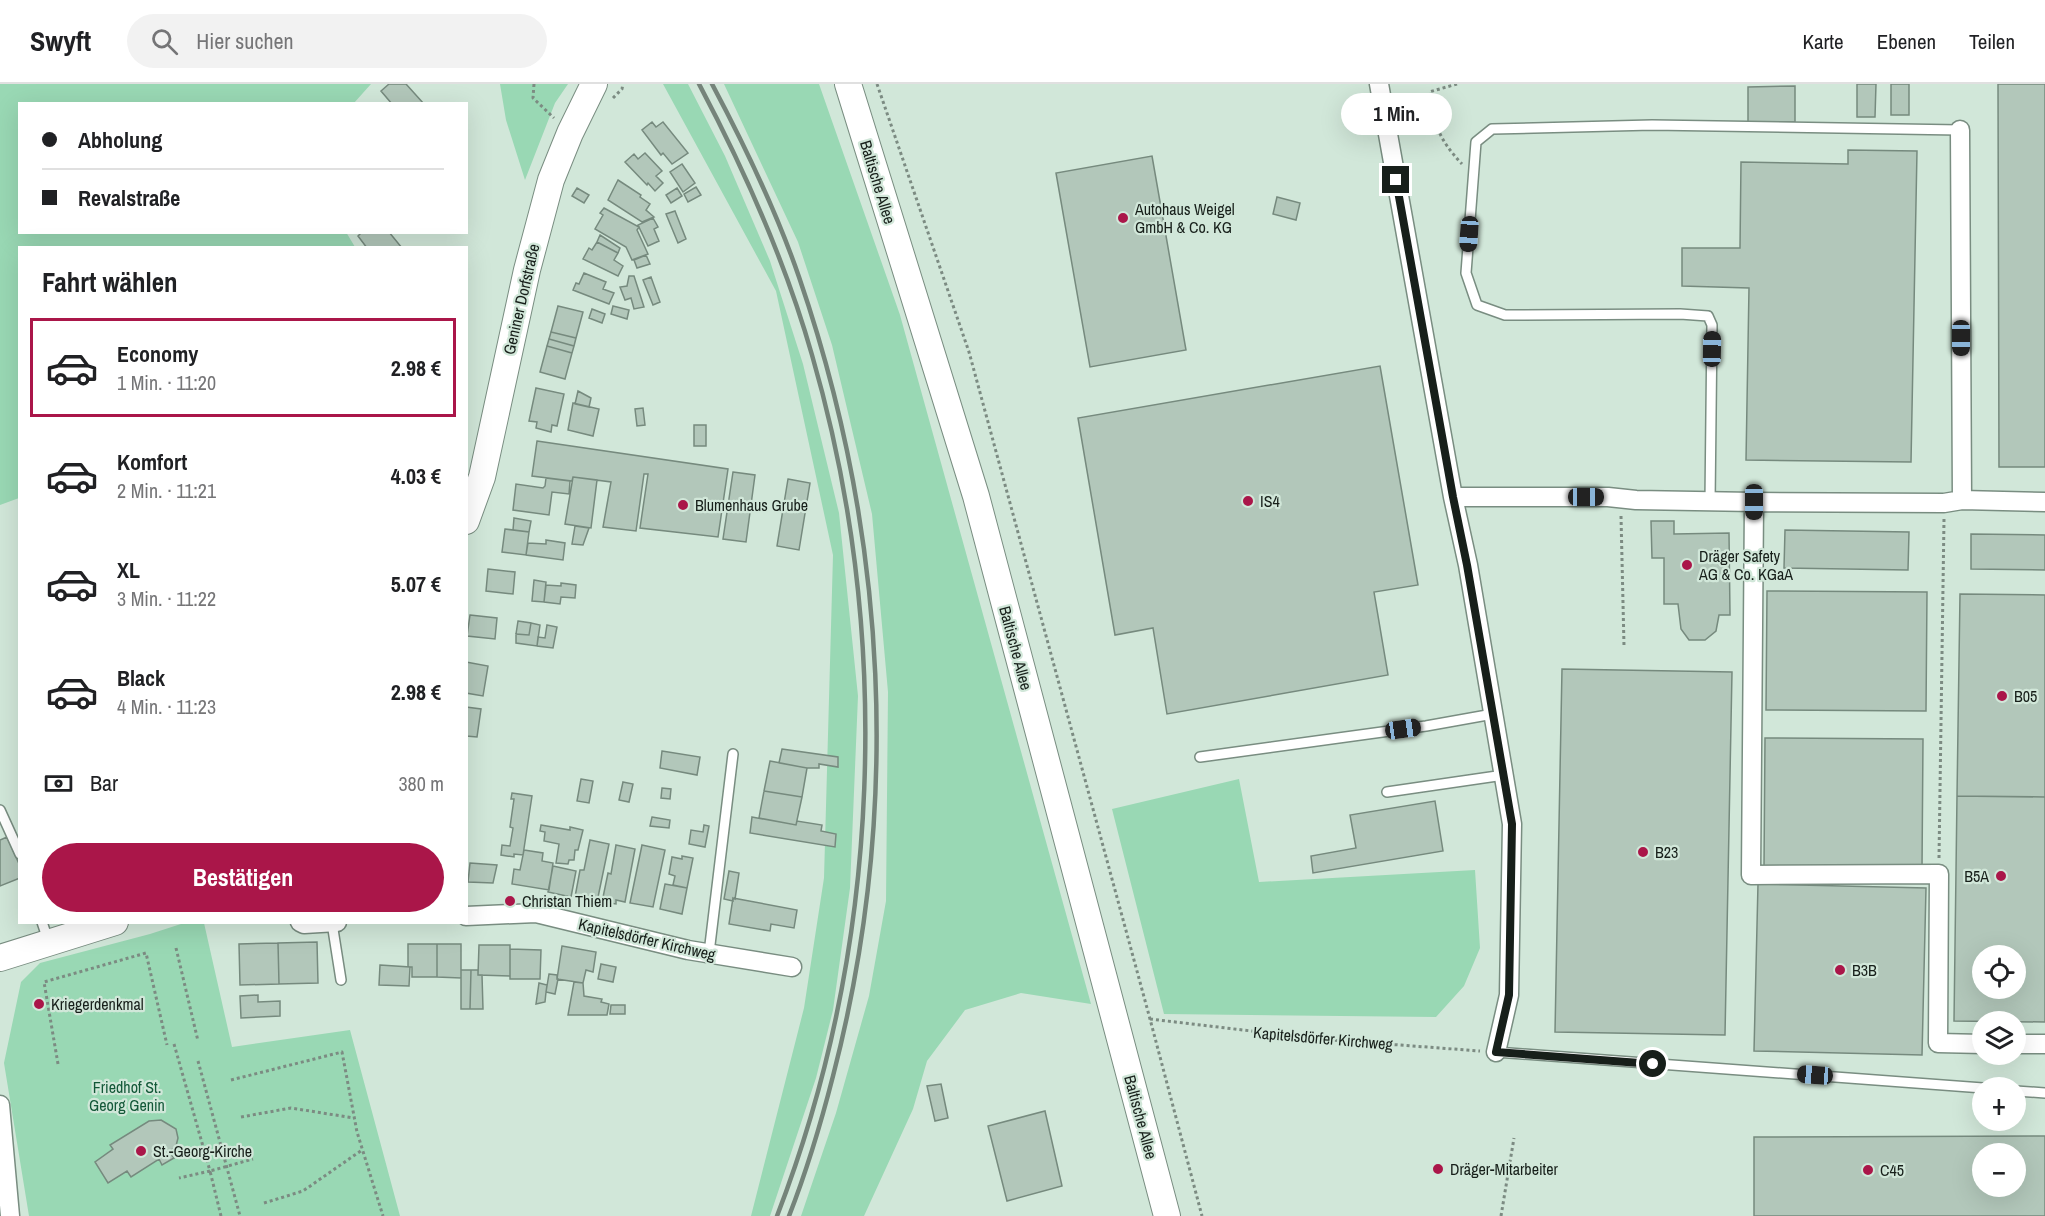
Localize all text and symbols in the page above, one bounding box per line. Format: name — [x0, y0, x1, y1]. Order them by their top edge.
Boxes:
search box — [127, 14, 547, 68]
text: Swyft — [30, 22, 91, 60]
icon: search — [148, 25, 181, 58]
text: Hier suchen — [196, 26, 294, 56]
text: Karte — [1803, 27, 1844, 56]
text: Ebenen — [1877, 27, 1936, 56]
text: Teilen — [1969, 27, 2015, 56]
callout: 1 Min. — [1340, 93, 1452, 135]
text: 1 Min. — [1373, 100, 1420, 127]
text: Abholung — [78, 125, 162, 155]
street label: Baltische Allee — [855, 138, 901, 226]
route end — [1382, 166, 1409, 193]
text: Revalstraße — [78, 183, 180, 213]
place label: Autohaus Weigel GmbH & Co. KG — [1134, 198, 1235, 238]
marker: Autohaus Weigel GmbH & Co. KG — [1116, 211, 1130, 225]
car — [1459, 215, 1479, 253]
street label: Geniner Dorfstraße — [498, 241, 544, 357]
text: Fahrt wählen — [42, 264, 178, 300]
car — [1952, 320, 1970, 356]
car — [1703, 331, 1721, 367]
text: Economy — [117, 339, 198, 369]
icon: car — [45, 341, 99, 395]
text: 2.98 € — [391, 353, 441, 383]
text: 1 Min. · 11:20 — [117, 369, 216, 396]
text: Komfort — [117, 447, 187, 477]
icon: car — [45, 449, 99, 503]
text: 4.03 € — [391, 461, 441, 491]
text: 2 Min. · 11:21 — [117, 477, 216, 504]
car — [1745, 484, 1763, 520]
car — [1568, 488, 1604, 506]
place label: IS4 — [1260, 490, 1280, 512]
place label: Blumenhaus Grube — [695, 494, 808, 516]
marker: IS4 — [1241, 494, 1255, 508]
marker: Blumenhaus Grube — [676, 498, 690, 512]
place label: Dräger Safety AG & Co. KGaA — [1698, 545, 1793, 585]
text: XL — [117, 555, 140, 585]
icon: car — [45, 557, 99, 611]
marker: Dräger Safety AG & Co. KGaA — [1680, 558, 1694, 572]
text: 5.07 € — [391, 569, 441, 599]
text: 3 Min. · 11:22 — [117, 585, 216, 612]
street label: Baltische Allee — [994, 604, 1038, 692]
text: Black — [117, 663, 165, 693]
icon: car — [45, 665, 99, 719]
text: 2.98 € — [391, 677, 441, 707]
place label: B05 — [2014, 685, 2037, 707]
marker: B05 — [1995, 689, 2009, 703]
text: 4 Min. · 11:23 — [117, 693, 216, 720]
car — [1384, 718, 1422, 740]
icon: cash — [42, 767, 75, 800]
text: Bar — [90, 768, 118, 798]
text: 380 m — [398, 770, 444, 797]
place label: B23 — [1655, 841, 1678, 863]
button: Bestätigen — [42, 843, 444, 912]
marker: B23 — [1636, 845, 1650, 859]
place label: B5A — [1964, 865, 1989, 887]
marker: B5A — [1994, 869, 2008, 883]
place label: Christan Thiem — [522, 890, 612, 912]
marker: Christan Thiem — [503, 894, 517, 908]
street label: Kapitelsdörfer Kirchweg — [576, 913, 718, 966]
map controls — [1972, 945, 2026, 1197]
button: locate — [1972, 945, 2026, 999]
place label: B3B — [1852, 959, 1877, 981]
marker: B3B — [1833, 963, 1847, 977]
place label: Kriegerdenkmal — [51, 993, 144, 1015]
marker: Kriegerdenkmal — [32, 997, 46, 1011]
button: layers — [1972, 1011, 2026, 1065]
street label: Kapitelsdörfer Kirchweg — [1252, 1021, 1394, 1055]
route start — [1639, 1050, 1666, 1077]
car — [1796, 1065, 1834, 1085]
street label: Baltische Allee — [1119, 1073, 1163, 1161]
park label: Friedhof St. Georg Genin — [89, 1076, 165, 1116]
button: + — [1972, 1077, 2026, 1131]
place label: St.-Georg-Kirche — [153, 1140, 252, 1162]
button: − — [1972, 1143, 2026, 1197]
marker: St.-Georg-Kirche — [134, 1144, 148, 1158]
place label: Dräger-Mitarbeiter — [1450, 1158, 1559, 1180]
place label: C45 — [1880, 1159, 1904, 1181]
marker: Dräger-Mitarbeiter — [1431, 1162, 1445, 1176]
marker: C45 — [1861, 1163, 1875, 1177]

